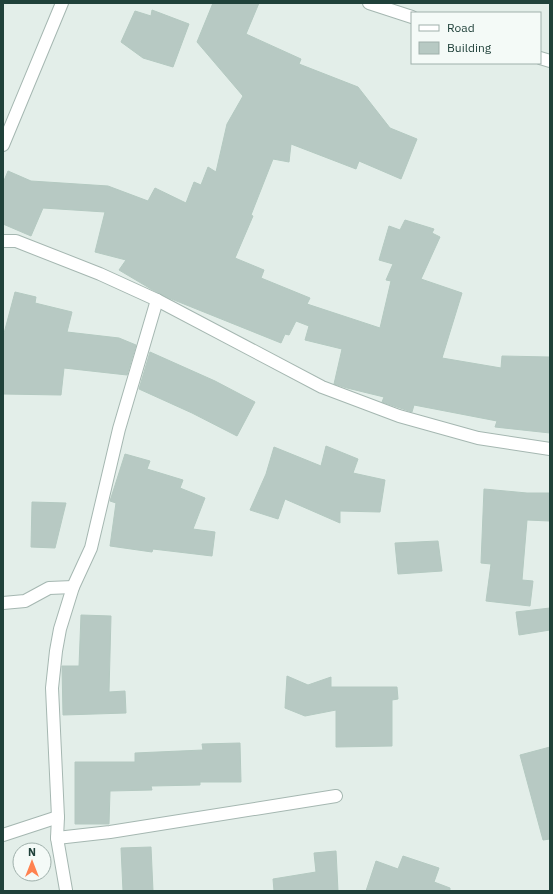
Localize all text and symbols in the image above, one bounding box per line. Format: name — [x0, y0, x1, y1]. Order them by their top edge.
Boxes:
legend — [411, 12, 541, 64]
text: Road — [447, 20, 475, 35]
text: Building — [447, 40, 492, 55]
north arrow — [12, 842, 52, 882]
text: N — [28, 845, 36, 859]

